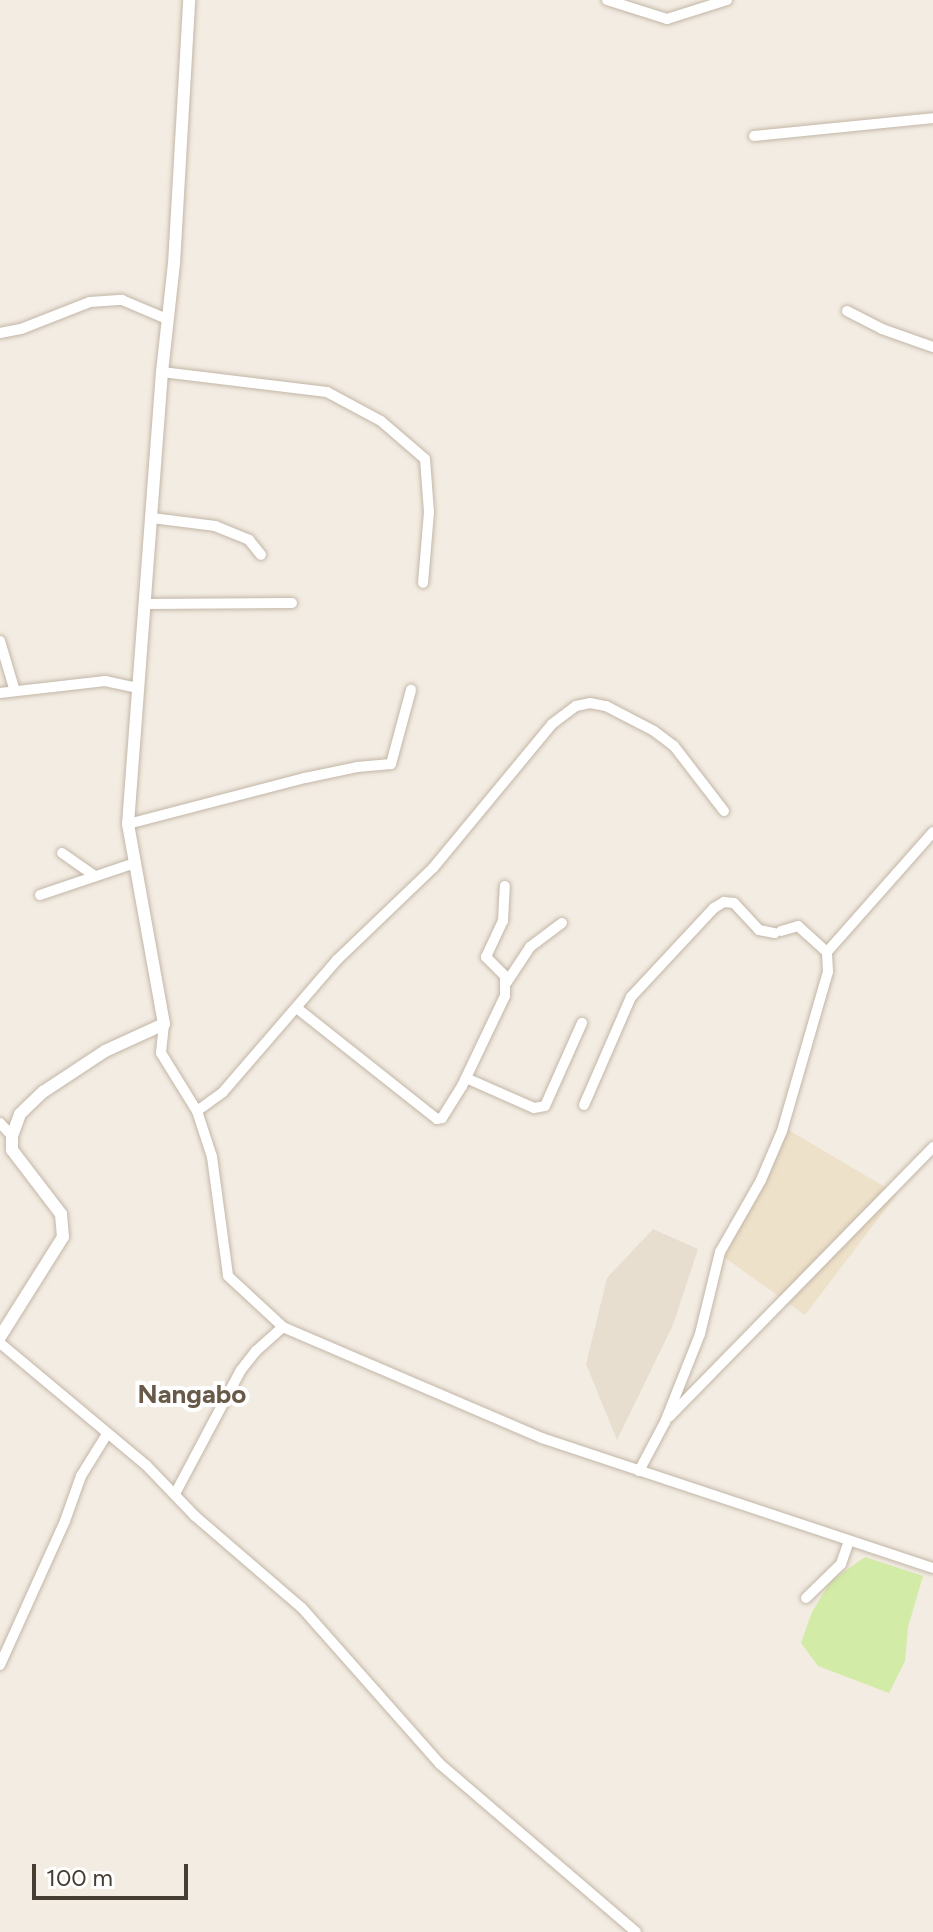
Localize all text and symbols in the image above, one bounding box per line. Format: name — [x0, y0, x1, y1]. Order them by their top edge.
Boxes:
district label: Nangabo — [138, 1379, 246, 1411]
scale bar — [36, 1848, 192, 1898]
text: 100 m — [46, 1863, 113, 1892]

